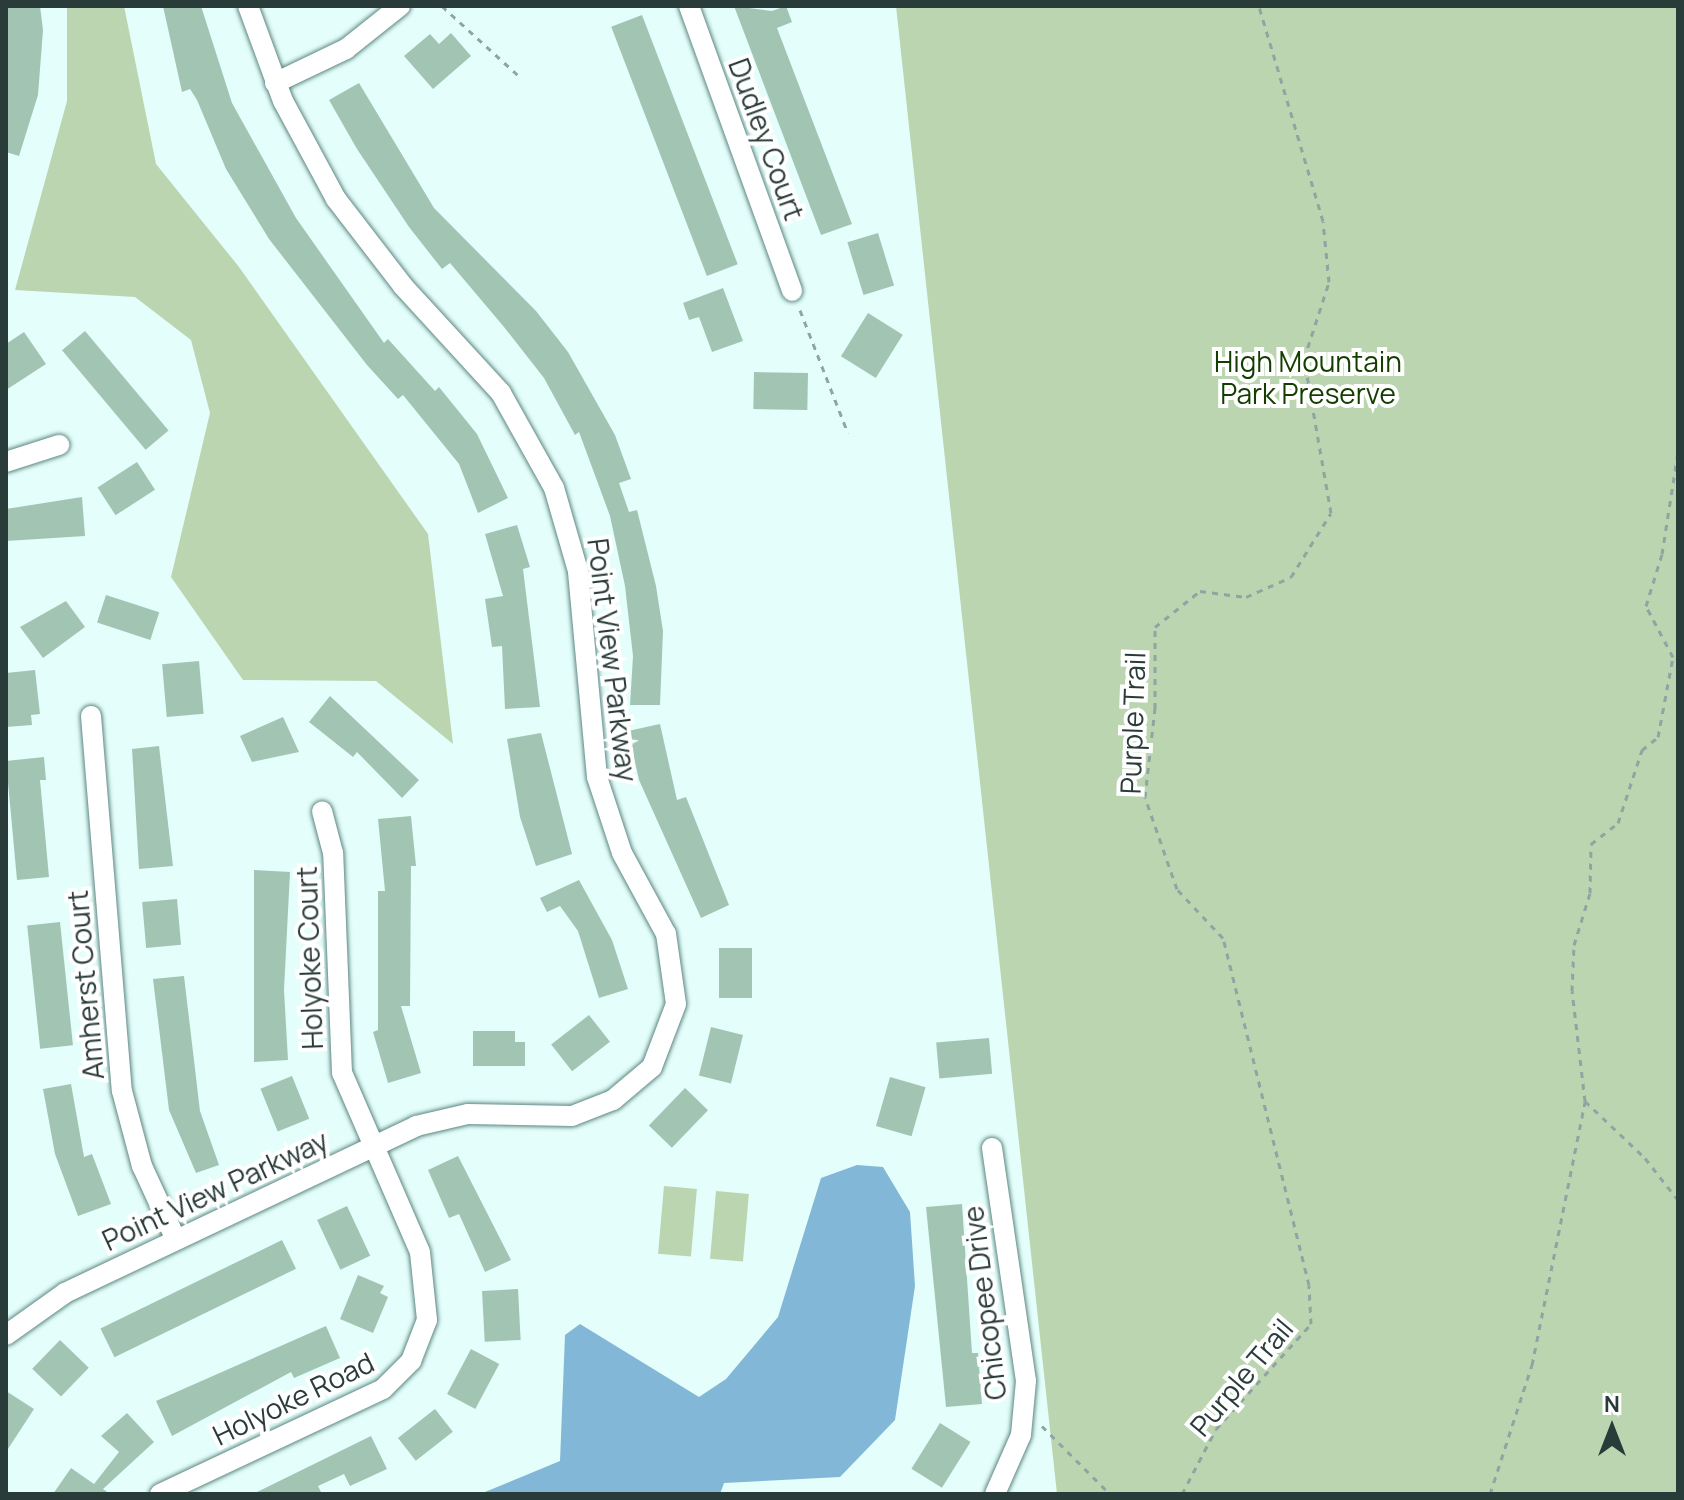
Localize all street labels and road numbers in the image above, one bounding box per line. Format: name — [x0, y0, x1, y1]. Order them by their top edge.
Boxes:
street label: Dudley Court — [722, 54, 812, 224]
street label: Point View Parkway — [581, 536, 645, 784]
street label: Purple Trail — [1113, 651, 1151, 795]
street label: Holyoke Court — [289, 866, 329, 1050]
street label: Amherst Court — [60, 889, 110, 1081]
street label: Point View Parkway — [97, 1123, 333, 1257]
street label: Chicopee Drive — [955, 1204, 1013, 1402]
street label: Purple Trail — [1182, 1312, 1300, 1442]
street label: Holyoke Road — [207, 1345, 379, 1451]

